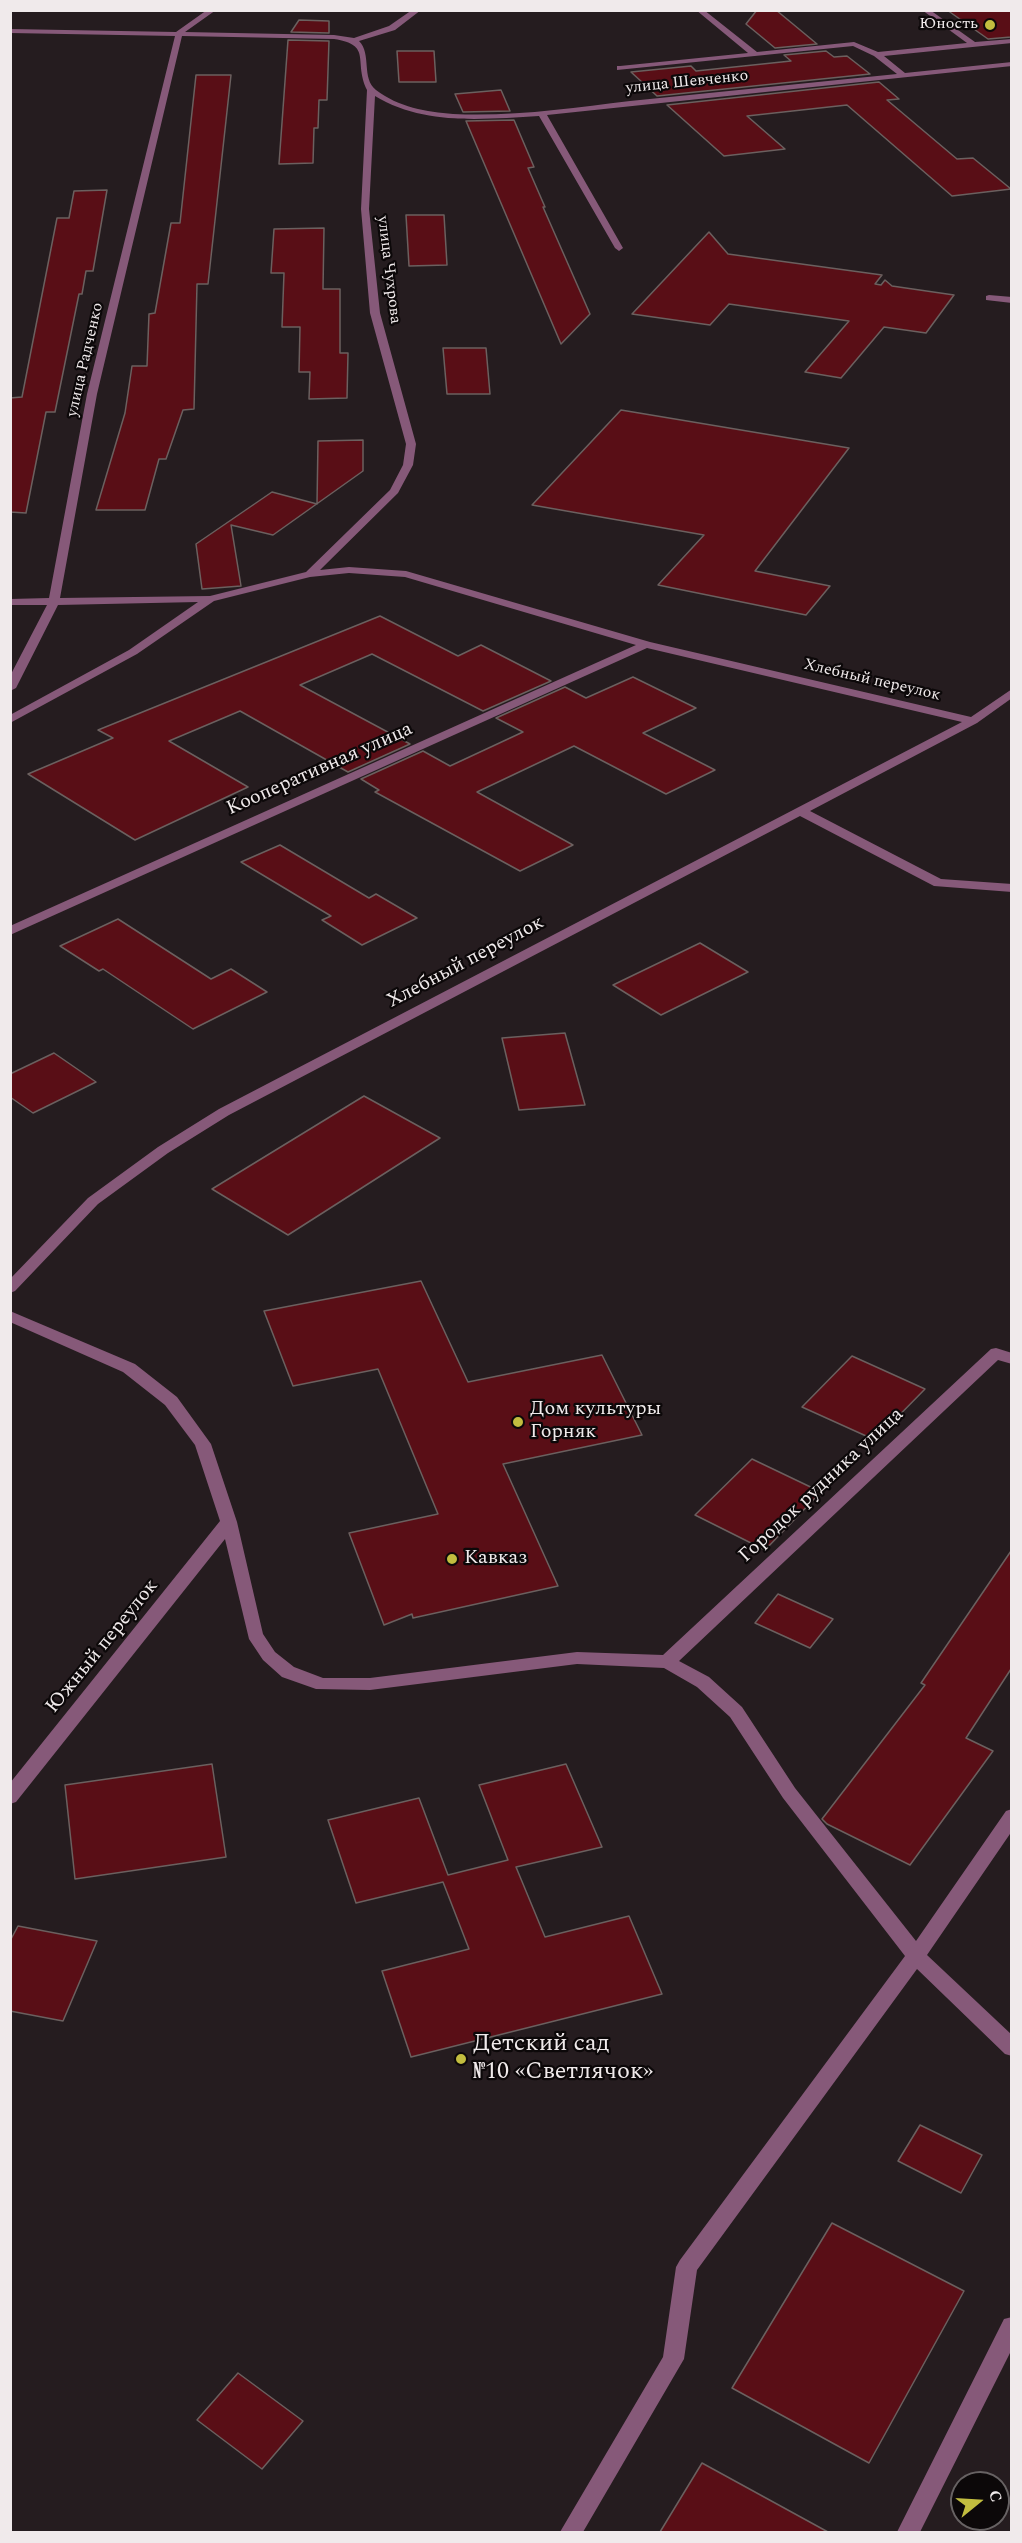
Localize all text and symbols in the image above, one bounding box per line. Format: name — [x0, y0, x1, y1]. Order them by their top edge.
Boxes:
place label: Юность — [919, 15, 978, 35]
marker: Юность — [983, 18, 997, 32]
street label: улица Шевченко — [625, 67, 749, 99]
street label: улица Чухрова — [372, 215, 404, 325]
street label: улица Радченко — [64, 301, 108, 419]
street label: Хлебный переулок — [802, 656, 942, 706]
street label: Кооперативная улица — [223, 718, 417, 822]
street label: Хлебный переулок — [383, 911, 549, 1015]
place label: Дом культуры Горняк — [530, 1398, 661, 1445]
street label: Городок рудника улица — [735, 1403, 909, 1569]
marker: Дом культуры Горняк — [511, 1415, 525, 1429]
place label: Кавказ — [464, 1547, 527, 1571]
marker: Кавказ — [445, 1552, 459, 1566]
street label: Южный переулок — [42, 1575, 164, 1719]
place label: Детский сад №10 «Светлячок» — [473, 2031, 653, 2087]
marker: Детский сад №10 «Светлячок» — [454, 2052, 468, 2066]
north arrow — [950, 2471, 1010, 2531]
text: С — [982, 2487, 1008, 2505]

